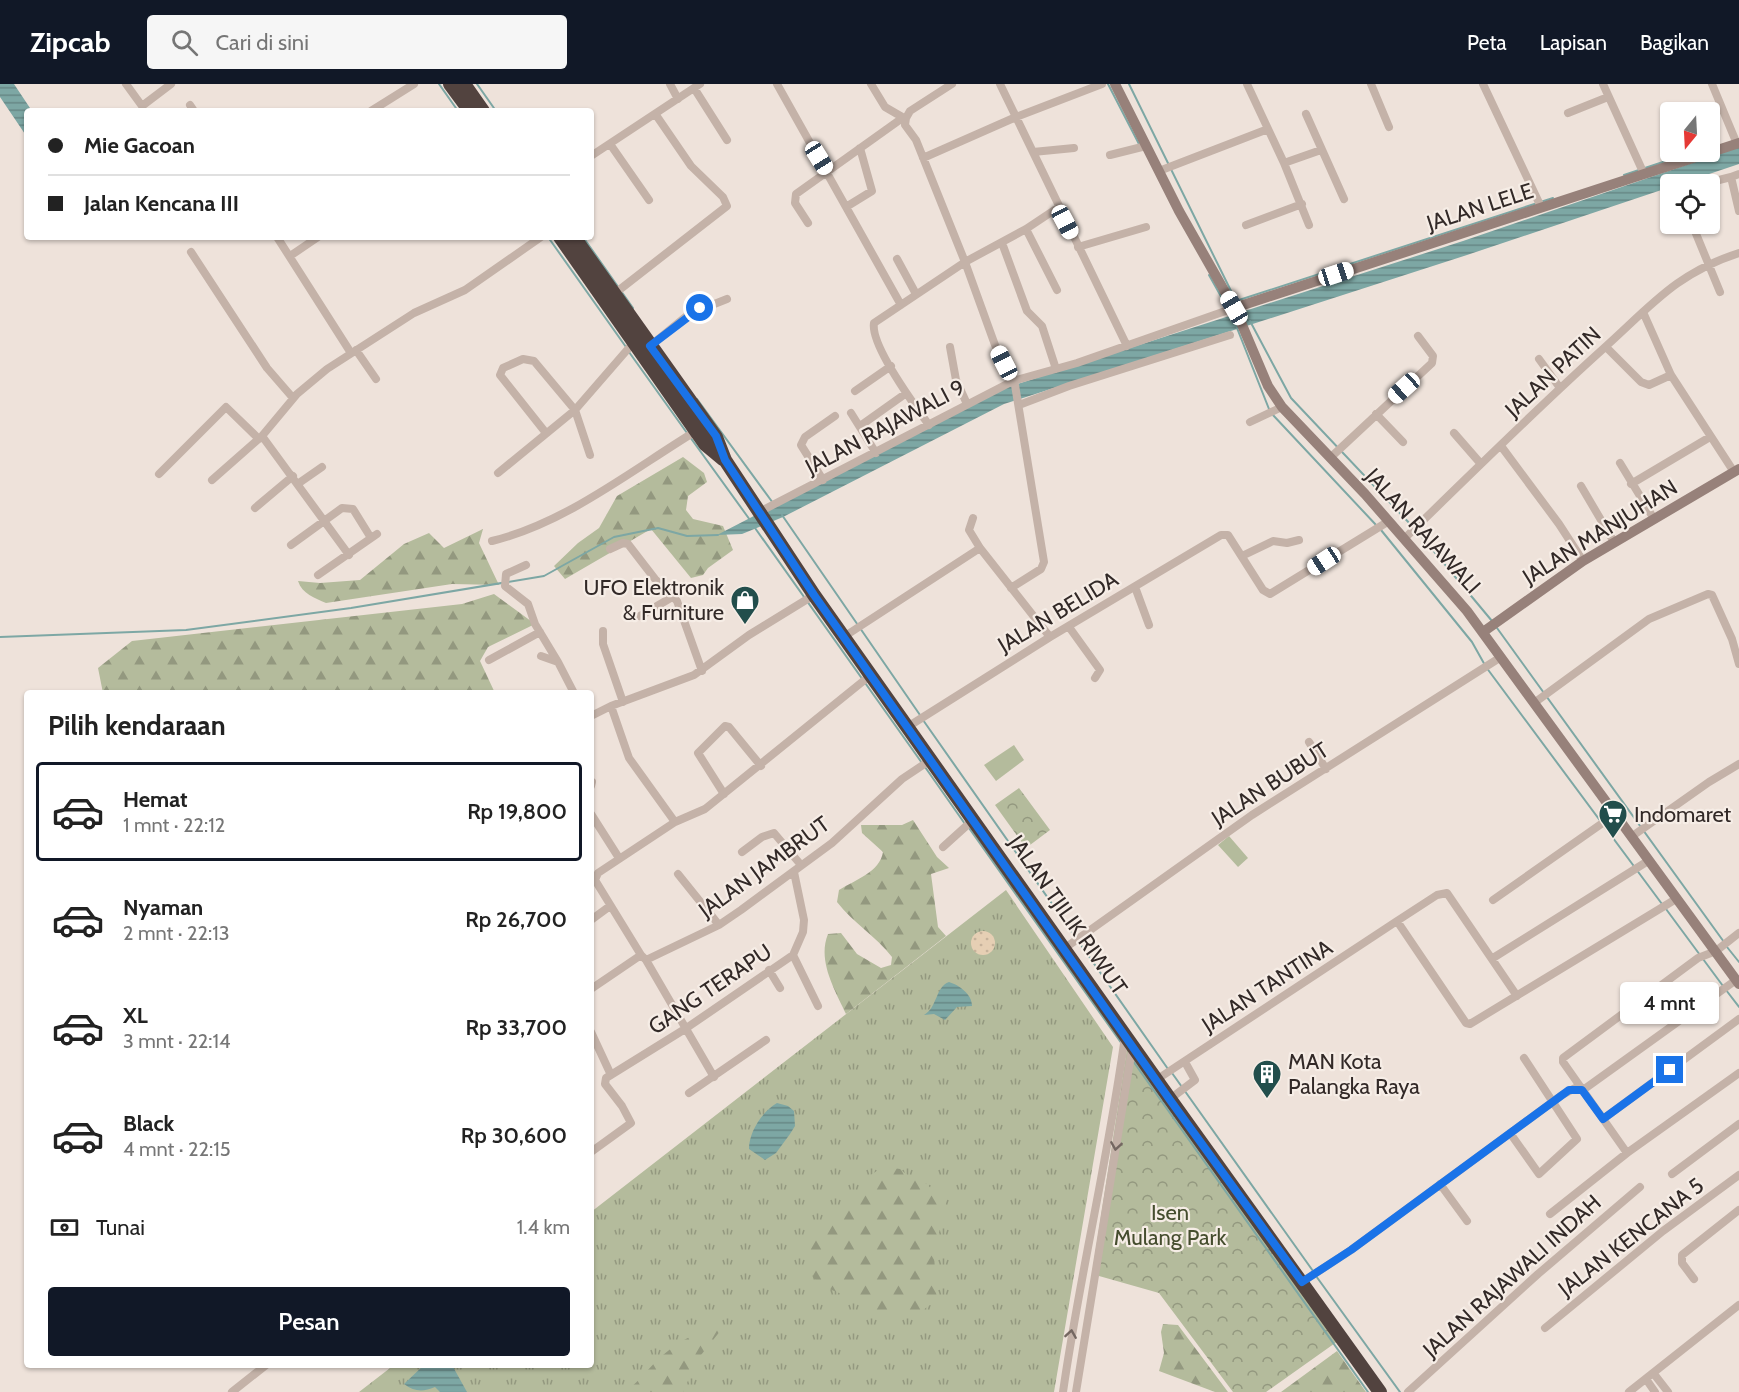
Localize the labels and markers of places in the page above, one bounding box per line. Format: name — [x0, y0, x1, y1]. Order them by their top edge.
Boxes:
place label: UFO Elektronik & Furniture — [583, 574, 724, 626]
shop icon: UFO Elektronik & Furniture — [729, 584, 761, 626]
supermarket icon: Indomaret — [1597, 798, 1629, 840]
place label: Indomaret — [1634, 801, 1732, 828]
place label: MAN Kota Palangka Raya — [1288, 1048, 1420, 1100]
building icon: MAN Kota Palangka Raya — [1251, 1058, 1283, 1100]

